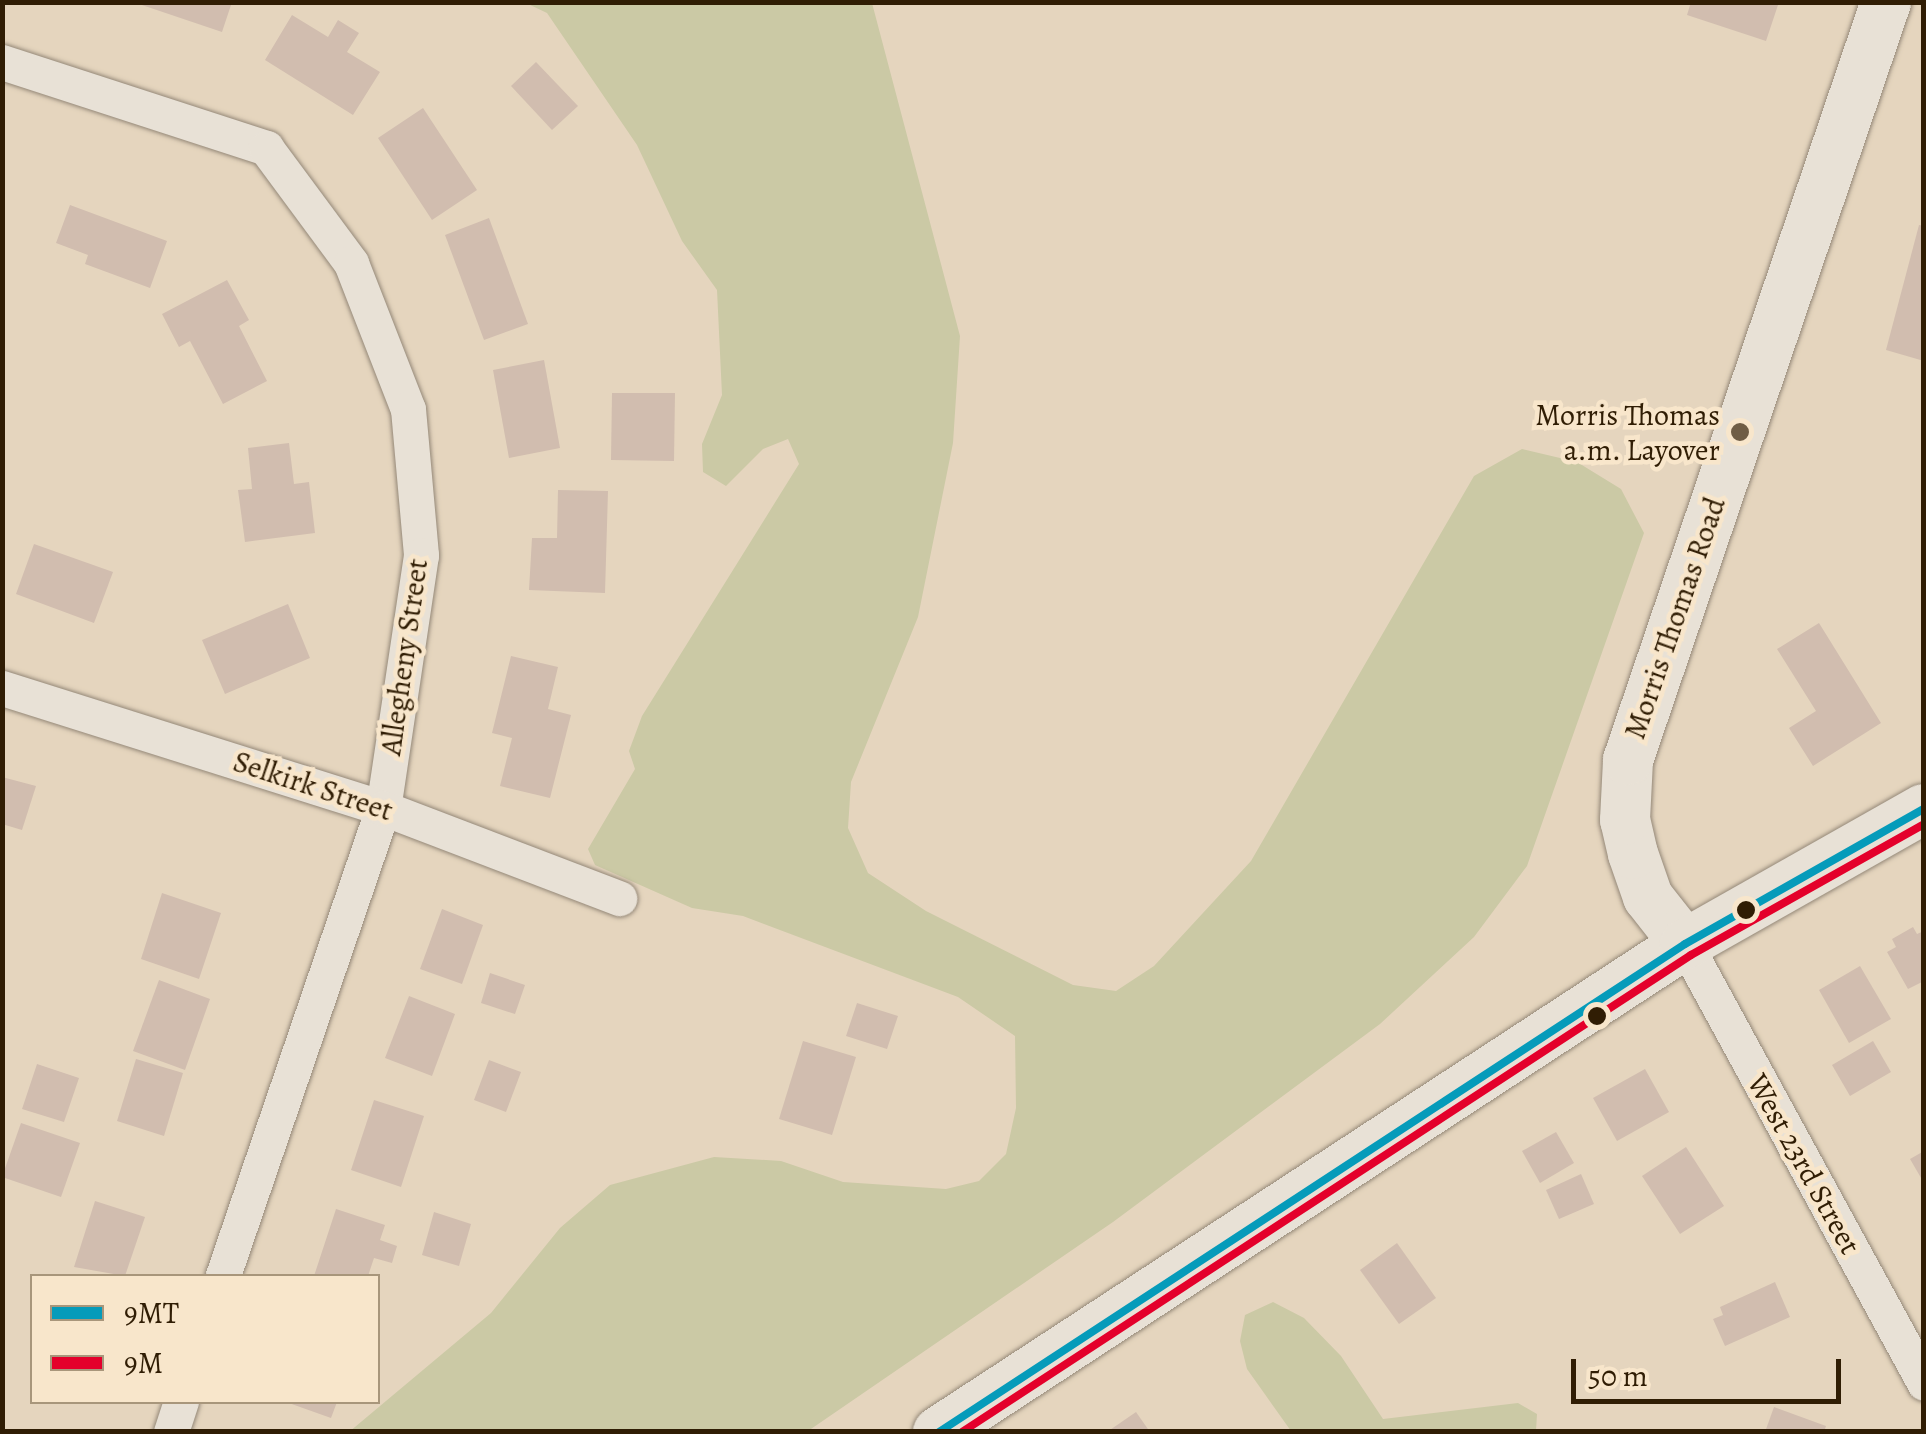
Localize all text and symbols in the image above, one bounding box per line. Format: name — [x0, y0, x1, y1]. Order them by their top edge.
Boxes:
place label: Morris Thomas a.m. Layover — [1535, 397, 1720, 468]
marker: Morris Thomas a.m. Layover — [1729, 421, 1751, 443]
street label: Morris Thomas Road — [1617, 492, 1733, 744]
street label: Allegheny Street — [372, 556, 436, 758]
street label: Selkirk Street — [229, 743, 397, 829]
unlabelled marker — [1736, 900, 1756, 920]
unlabelled marker — [1587, 1006, 1607, 1026]
street label: West 23rd Street — [1740, 1067, 1868, 1261]
legend — [30, 1274, 380, 1404]
text: 9MT — [124, 1293, 179, 1333]
scale bar — [1576, 1339, 1846, 1401]
text: 9M — [124, 1343, 163, 1383]
text: 50 m — [1588, 1356, 1648, 1396]

